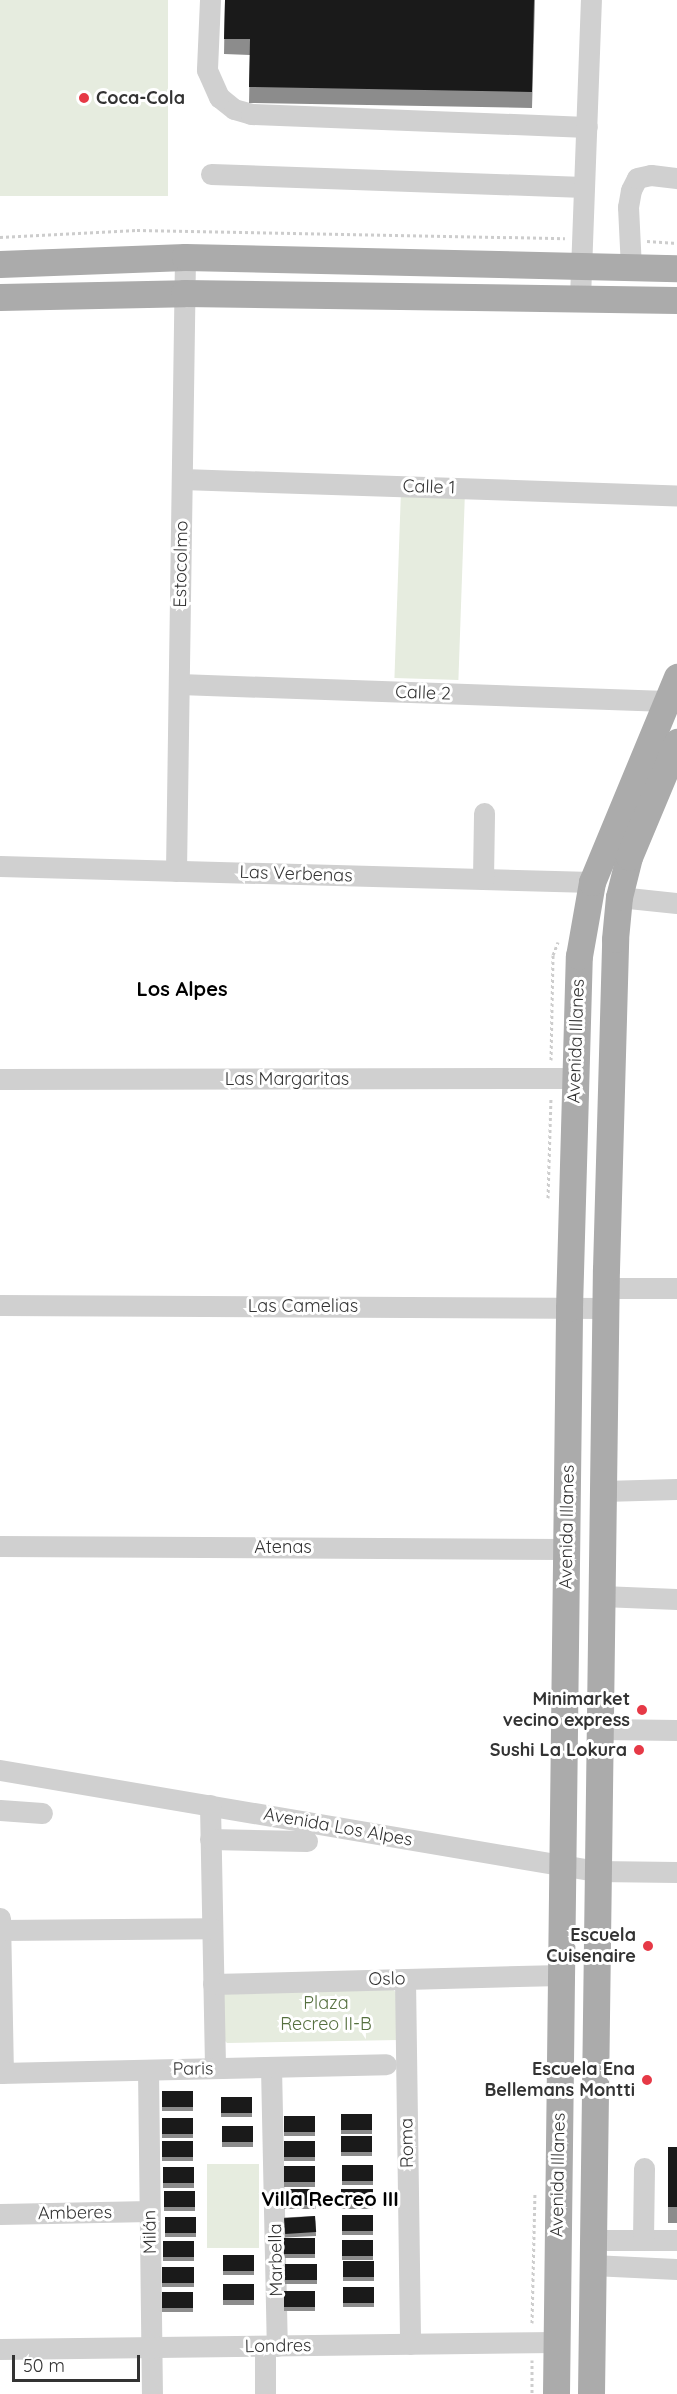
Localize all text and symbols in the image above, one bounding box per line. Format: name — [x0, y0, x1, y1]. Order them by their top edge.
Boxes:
place label: Coca-Cola — [96, 87, 185, 109]
marker: Coca-Cola — [77, 91, 91, 105]
street label: Calle 1 — [402, 475, 456, 499]
street label: Estocolmo — [169, 520, 193, 608]
street label: Calle 2 — [395, 681, 451, 705]
street label: Las Verbenas — [239, 861, 353, 887]
district label: Los Alpes — [136, 976, 228, 1000]
street label: Avenida Illanes — [563, 978, 589, 1104]
street label: Las Margaritas — [225, 1068, 349, 1090]
street label: Las Camelias — [248, 1295, 358, 1317]
street label: Avenida Illanes — [555, 1465, 579, 1589]
street label: Atenas — [254, 1536, 312, 1558]
place label: Minimarket vecino express — [503, 1689, 630, 1732]
marker: Minimarket vecino express — [635, 1703, 649, 1717]
place label: Sushi La Lokura — [490, 1739, 627, 1761]
marker: Sushi La Lokura — [632, 1743, 646, 1757]
street label: Avenida Los Alpes — [262, 1803, 414, 1851]
place label: Escuela Cuisenaire — [546, 1925, 636, 1968]
marker: Escuela Cuisenaire — [641, 1939, 655, 1953]
street label: Oslo — [368, 1968, 406, 1990]
park label: Plaza Recreo II-B — [280, 1993, 372, 2036]
street label: Paris — [172, 2058, 214, 2080]
place label: Escuela Ena Bellemans Montti — [484, 2059, 635, 2102]
marker: Escuela Ena Bellemans Montti — [640, 2073, 654, 2087]
street label: Avenida Illanes — [546, 2113, 570, 2237]
street label: Roma — [396, 2118, 418, 2168]
district label: Villa Recreo III — [261, 2186, 399, 2210]
street label: Amberes — [38, 2202, 112, 2224]
street label: Milán — [139, 2210, 161, 2254]
street label: Marbella — [265, 2223, 287, 2297]
street label: Londres — [244, 2335, 312, 2357]
scale bar — [15, 2343, 142, 2381]
text: 50 m — [23, 2354, 65, 2377]

